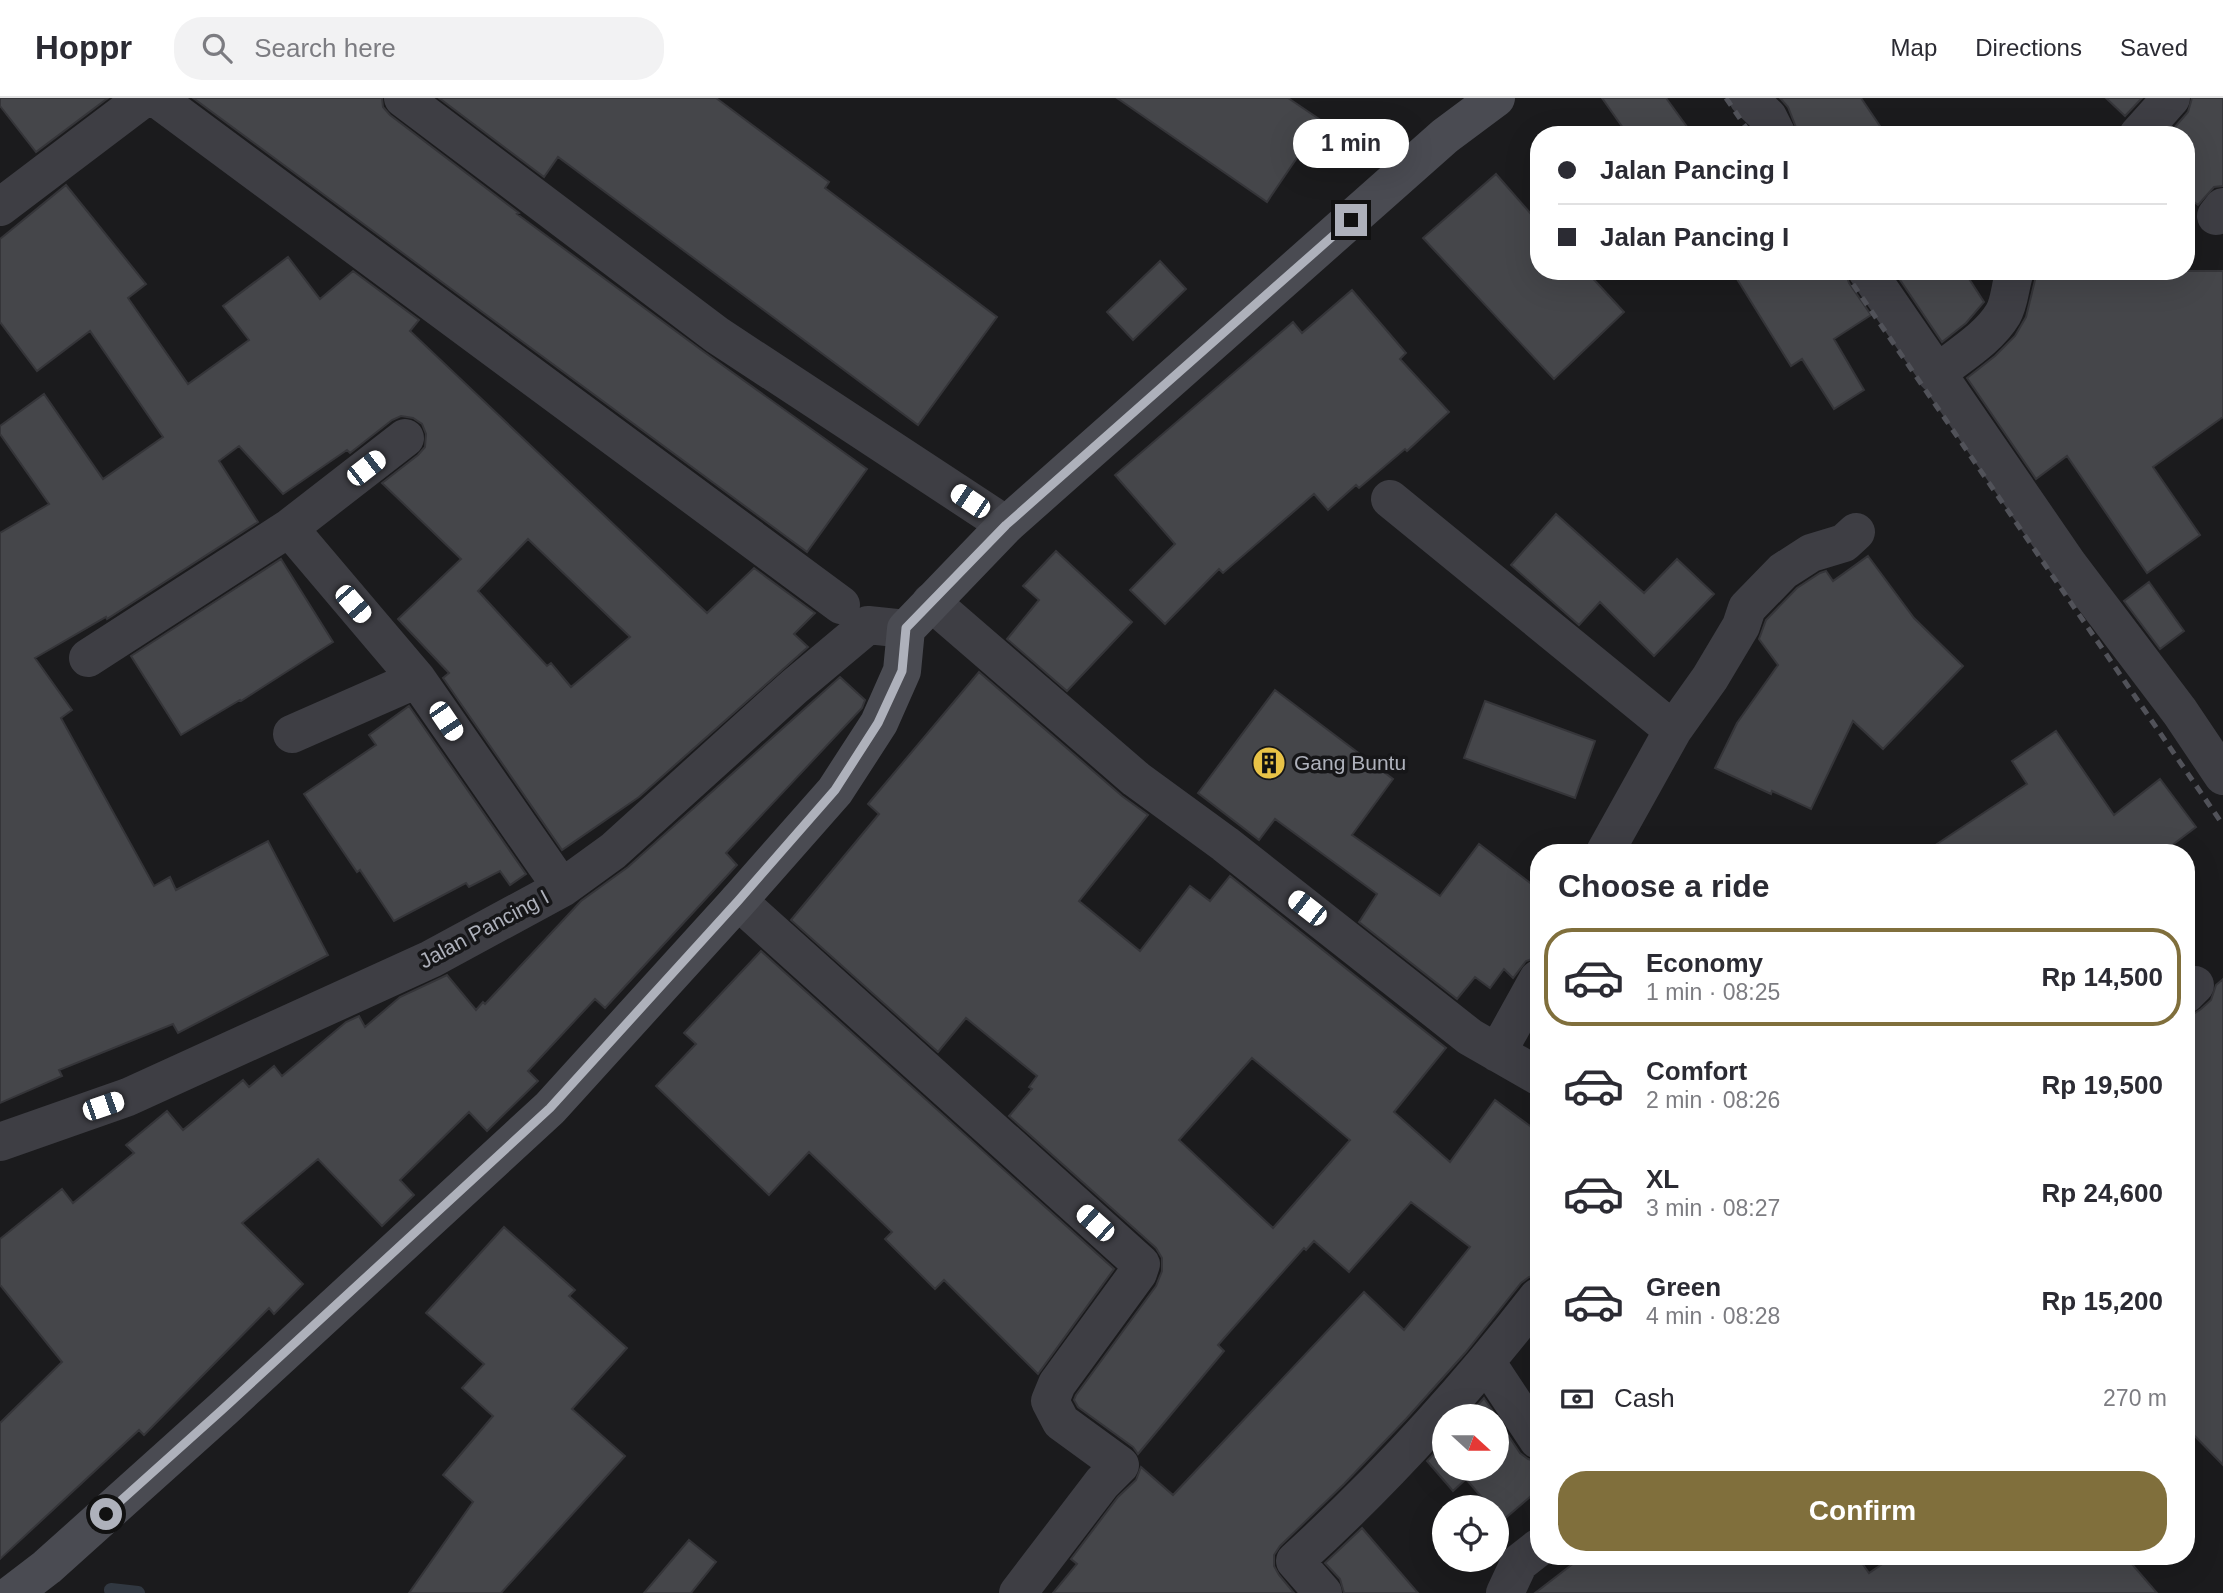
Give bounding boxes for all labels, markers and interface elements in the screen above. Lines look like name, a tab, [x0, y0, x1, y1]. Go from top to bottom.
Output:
search box	[174, 17, 664, 80]
text: Hoppr	[35, 29, 132, 66]
icon: search	[198, 29, 236, 67]
text: Search here	[254, 33, 396, 63]
text: Map	[1891, 34, 1937, 61]
text: Directions	[1975, 34, 2082, 61]
text: Saved	[2120, 34, 2188, 61]
callout: 1 min	[1293, 118, 1409, 167]
text: 1 min	[1321, 130, 1381, 156]
text: Jalan Pancing I	[1600, 155, 1789, 185]
route end	[1335, 204, 1367, 236]
text: Jalan Pancing I	[1600, 222, 1789, 252]
car	[343, 447, 390, 489]
car	[947, 481, 994, 521]
car	[332, 581, 375, 627]
car	[426, 698, 467, 744]
building icon: Gang Buntu	[1250, 744, 1288, 782]
place label: Gang Buntu	[1294, 751, 1406, 774]
text: Choose a ride	[1558, 868, 1770, 904]
street label: Jalan Pancing I	[415, 885, 553, 972]
car	[1284, 887, 1331, 929]
icon: car	[1562, 946, 1625, 1009]
text: Economy	[1646, 948, 1763, 978]
text: Rp 14,500	[2042, 962, 2163, 992]
text: 1 min · 08:25	[1646, 979, 1780, 1005]
icon: car	[1562, 1054, 1625, 1117]
text: Comfort	[1646, 1056, 1747, 1086]
text: Rp 19,500	[2042, 1070, 2163, 1100]
text: 2 min · 08:26	[1646, 1087, 1780, 1113]
car	[80, 1089, 127, 1123]
icon: car	[1562, 1162, 1625, 1225]
text: XL	[1646, 1164, 1679, 1194]
text: Rp 24,600	[2042, 1178, 2163, 1208]
text: 3 min · 08:27	[1646, 1195, 1780, 1221]
car	[1073, 1201, 1118, 1245]
icon: car	[1562, 1270, 1625, 1333]
text: Green	[1646, 1272, 1721, 1302]
text: Rp 15,200	[2042, 1286, 2163, 1316]
text: 4 min · 08:28	[1646, 1303, 1780, 1329]
icon: cash	[1558, 1380, 1596, 1418]
text: Cash	[1614, 1383, 1675, 1413]
text: 270 m	[2103, 1385, 2167, 1411]
north arrow	[1432, 1404, 1508, 1480]
map controls	[1432, 1404, 1509, 1572]
button: Confirm	[1558, 1471, 2167, 1551]
button: locate	[1432, 1495, 1509, 1572]
route start	[90, 1498, 122, 1530]

